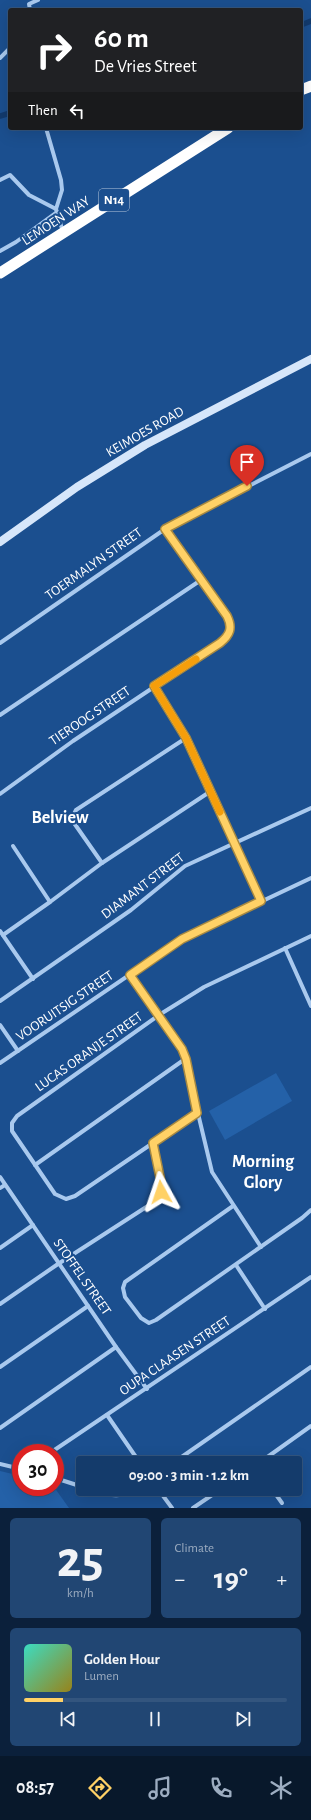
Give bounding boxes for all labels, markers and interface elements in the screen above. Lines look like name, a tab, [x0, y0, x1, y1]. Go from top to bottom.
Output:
icon: right	[28, 24, 80, 76]
text: 60 m	[94, 25, 149, 53]
text: De Vries Street	[94, 58, 197, 76]
icon: left	[66, 100, 88, 122]
text: Then	[28, 103, 58, 118]
road number: N14	[99, 189, 129, 211]
street label: LEMOEN WAY	[19, 194, 93, 248]
street label: KEIMOES ROAD	[104, 404, 186, 460]
pin	[230, 445, 264, 486]
icon: arrive	[236, 451, 258, 473]
street label: TOERMALYN STREET	[43, 525, 145, 603]
street label: TIEROOG STREET	[47, 684, 133, 748]
district label: Belview	[31, 809, 89, 827]
street label: DIAMANT STREET	[99, 850, 187, 922]
street label: VOORUITSIG STREET	[14, 968, 116, 1044]
street label: LUCAS ORANJE STREET	[33, 1009, 146, 1094]
district label: Morning Glory	[232, 1153, 295, 1192]
position arrow	[140, 1171, 182, 1213]
street label: STOFFEL STREET	[50, 1236, 114, 1318]
street label: OUPA CLAASEN STREET	[117, 1314, 233, 1398]
speed limit sign: 30	[12, 1444, 64, 1496]
text: 09:00 · 3 min · 1.2 km	[129, 1468, 249, 1483]
text: 25	[57, 1534, 104, 1586]
text: Climate	[175, 1542, 214, 1555]
text: 19°	[214, 1564, 248, 1594]
text: −	[175, 1568, 185, 1590]
text: +	[276, 1568, 287, 1590]
text: km/h	[67, 1587, 94, 1600]
text: Golden Hour	[84, 1652, 160, 1667]
text: Lumen	[84, 1670, 119, 1683]
icon: previous	[57, 1708, 79, 1730]
icon: pause	[144, 1708, 166, 1730]
icon: next	[232, 1708, 254, 1730]
icon: directions	[86, 1774, 114, 1802]
icon: music	[146, 1774, 174, 1802]
icon: phone	[207, 1774, 235, 1802]
icon: climate	[267, 1774, 295, 1802]
text: 08:57	[16, 1779, 54, 1797]

